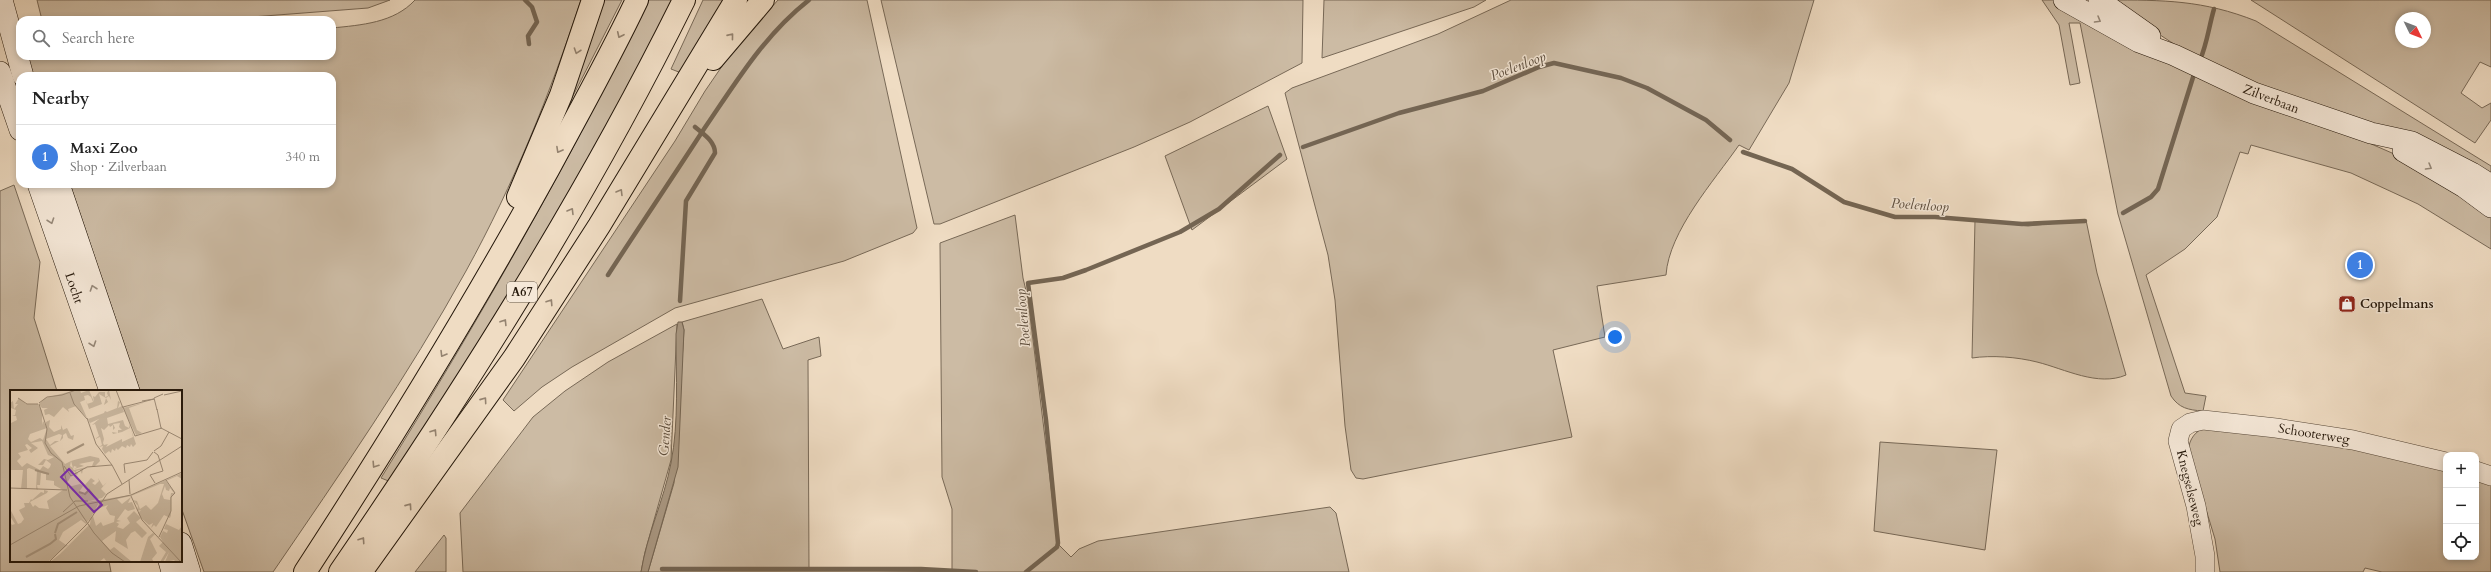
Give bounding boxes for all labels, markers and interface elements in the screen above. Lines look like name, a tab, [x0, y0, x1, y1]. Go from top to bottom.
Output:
north arrow	[2395, 12, 2431, 48]
one-way arrow	[2094, 15, 2101, 22]
search box	[16, 16, 336, 60]
icon: search	[30, 27, 52, 49]
text: Search here	[62, 28, 135, 48]
one-way arrow	[617, 31, 625, 39]
one-way arrow	[727, 33, 734, 41]
one-way arrow	[573, 47, 581, 54]
water label: Poelenloop	[1487, 47, 1549, 85]
street label: Zilverbaan	[2240, 80, 2302, 118]
text: Nearby	[32, 87, 89, 110]
text: Maxi Zoo	[70, 138, 138, 158]
one-way arrow	[556, 146, 564, 153]
text: 1	[42, 148, 48, 166]
text: 340 m	[286, 148, 320, 166]
text: Shop · Zilverbaan	[70, 158, 167, 176]
one-way arrow	[2425, 162, 2432, 169]
one-way arrow	[615, 189, 623, 196]
water label: Poelenloop	[1890, 193, 1950, 217]
one-way arrow	[566, 208, 573, 215]
one-way arrow	[46, 217, 55, 224]
pin: 1	[2347, 250, 2373, 280]
street label: Locht	[60, 270, 88, 306]
road number: A67	[507, 282, 537, 302]
one-way arrow	[89, 285, 98, 292]
water label: Poelenloop	[1011, 288, 1035, 348]
shop icon: Coppelmans	[2337, 294, 2357, 314]
place label: Coppelmans	[2360, 295, 2434, 313]
one-way arrow	[545, 299, 553, 306]
one-way arrow	[499, 319, 507, 326]
your location	[1605, 327, 1625, 347]
one-way arrow	[88, 340, 97, 347]
one-way arrow	[440, 350, 448, 357]
inset map	[10, 390, 182, 562]
one-way arrow	[479, 398, 486, 405]
water label: Gender	[654, 415, 676, 457]
street label: Schooterweg	[2277, 419, 2352, 449]
one-way arrow	[429, 429, 437, 436]
street label: Knegselseweg	[2172, 448, 2208, 529]
map controls	[2443, 452, 2479, 560]
button: +	[2443, 452, 2479, 488]
one-way arrow	[372, 461, 380, 468]
button: −	[2443, 488, 2479, 524]
one-way arrow	[404, 504, 411, 511]
button: locate	[2443, 524, 2479, 560]
one-way arrow	[357, 537, 365, 544]

